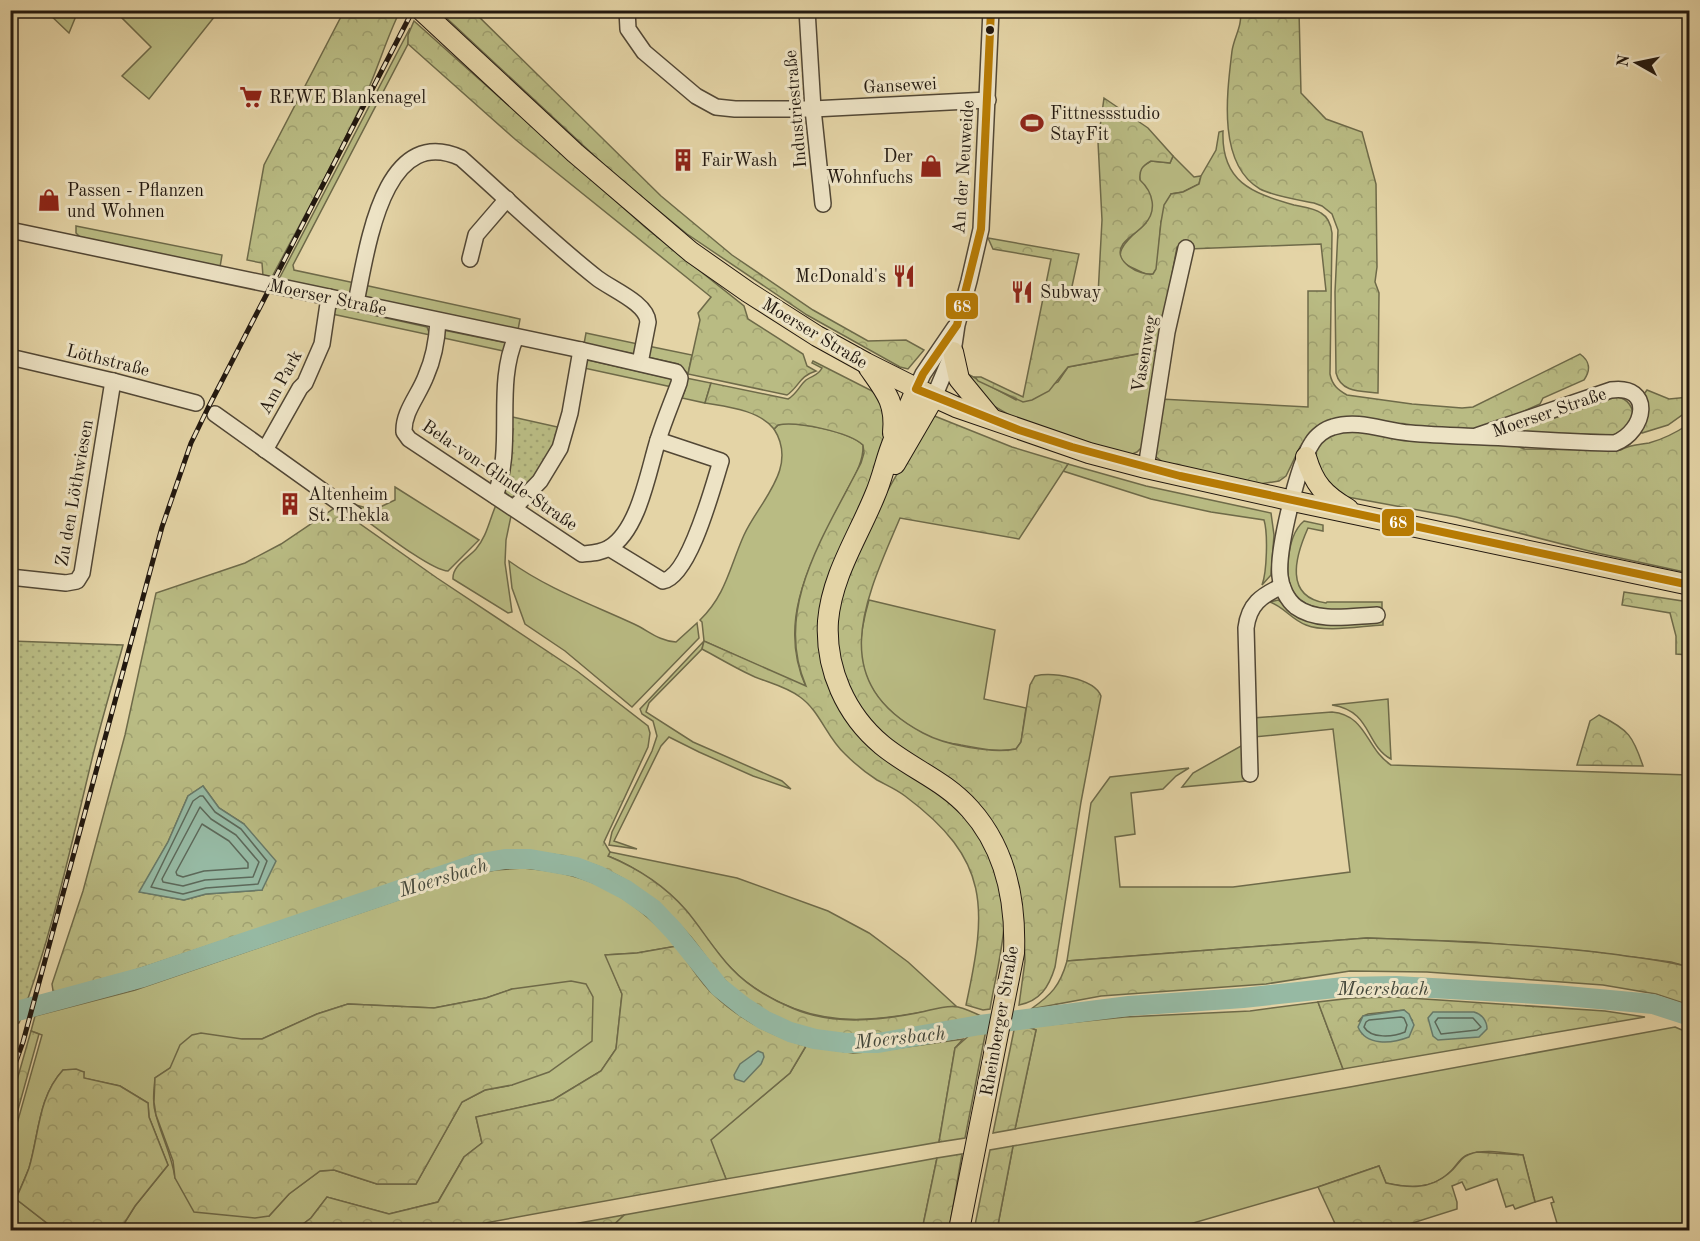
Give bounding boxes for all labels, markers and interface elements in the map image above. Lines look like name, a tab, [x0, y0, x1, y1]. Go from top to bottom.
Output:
unlabelled marker	[984, 24, 996, 36]
north arrow	[1607, 33, 1667, 93]
street label: Industriestraße	[782, 49, 810, 169]
text: N	[1615, 53, 1633, 68]
street label: Gansewei	[863, 75, 938, 97]
supermarket icon: REWE Blankenagel	[238, 84, 264, 110]
place label: REWE Blankenagel	[269, 89, 426, 107]
street label: An der Neuweide	[950, 99, 978, 235]
place label: Fittnessstudio StayFit	[1050, 105, 1160, 144]
sports icon: Fittnessstudio StayFit	[1019, 110, 1045, 136]
building icon: FairWash	[670, 147, 696, 173]
place label: Der Wohnfuchs	[826, 148, 914, 187]
place label: FairWash	[701, 152, 778, 170]
shop icon: Der Wohnfuchs	[918, 153, 944, 179]
place label: Passen - Pflanzen und Wohnen	[67, 182, 204, 221]
shop icon: Passen - Pflanzen und Wohnen	[36, 187, 62, 213]
restaurant icon: McDonald's	[891, 263, 917, 289]
place label: McDonald's	[795, 268, 886, 286]
street label: Moerser Straße	[267, 277, 388, 319]
restaurant icon: Subway	[1009, 279, 1035, 305]
place label: Subway	[1040, 284, 1102, 302]
line badge: 68	[945, 292, 979, 320]
street label: Moerser Straße	[759, 295, 870, 372]
text: 68	[953, 300, 971, 316]
street label: Vasenweg	[1129, 314, 1161, 394]
street label: Löthstraße	[64, 342, 151, 380]
street label: Am Park	[256, 347, 306, 418]
street label: Moerser Straße	[1490, 385, 1609, 441]
street label: Bela-von-Glinde-Straße	[418, 417, 580, 535]
street label: Zu den Löthwiesen	[53, 418, 97, 568]
place label: Altenheim St. Thekla	[308, 486, 390, 525]
building icon: Altenheim St. Thekla	[277, 491, 303, 517]
line badge: 68	[1381, 508, 1415, 537]
text: 68	[1389, 516, 1407, 532]
water label: Moersbach	[396, 856, 490, 902]
street label: Rheinberger Straße	[978, 945, 1022, 1098]
water label: Moersbach	[1336, 980, 1429, 1000]
water label: Moersbach	[853, 1024, 947, 1054]

